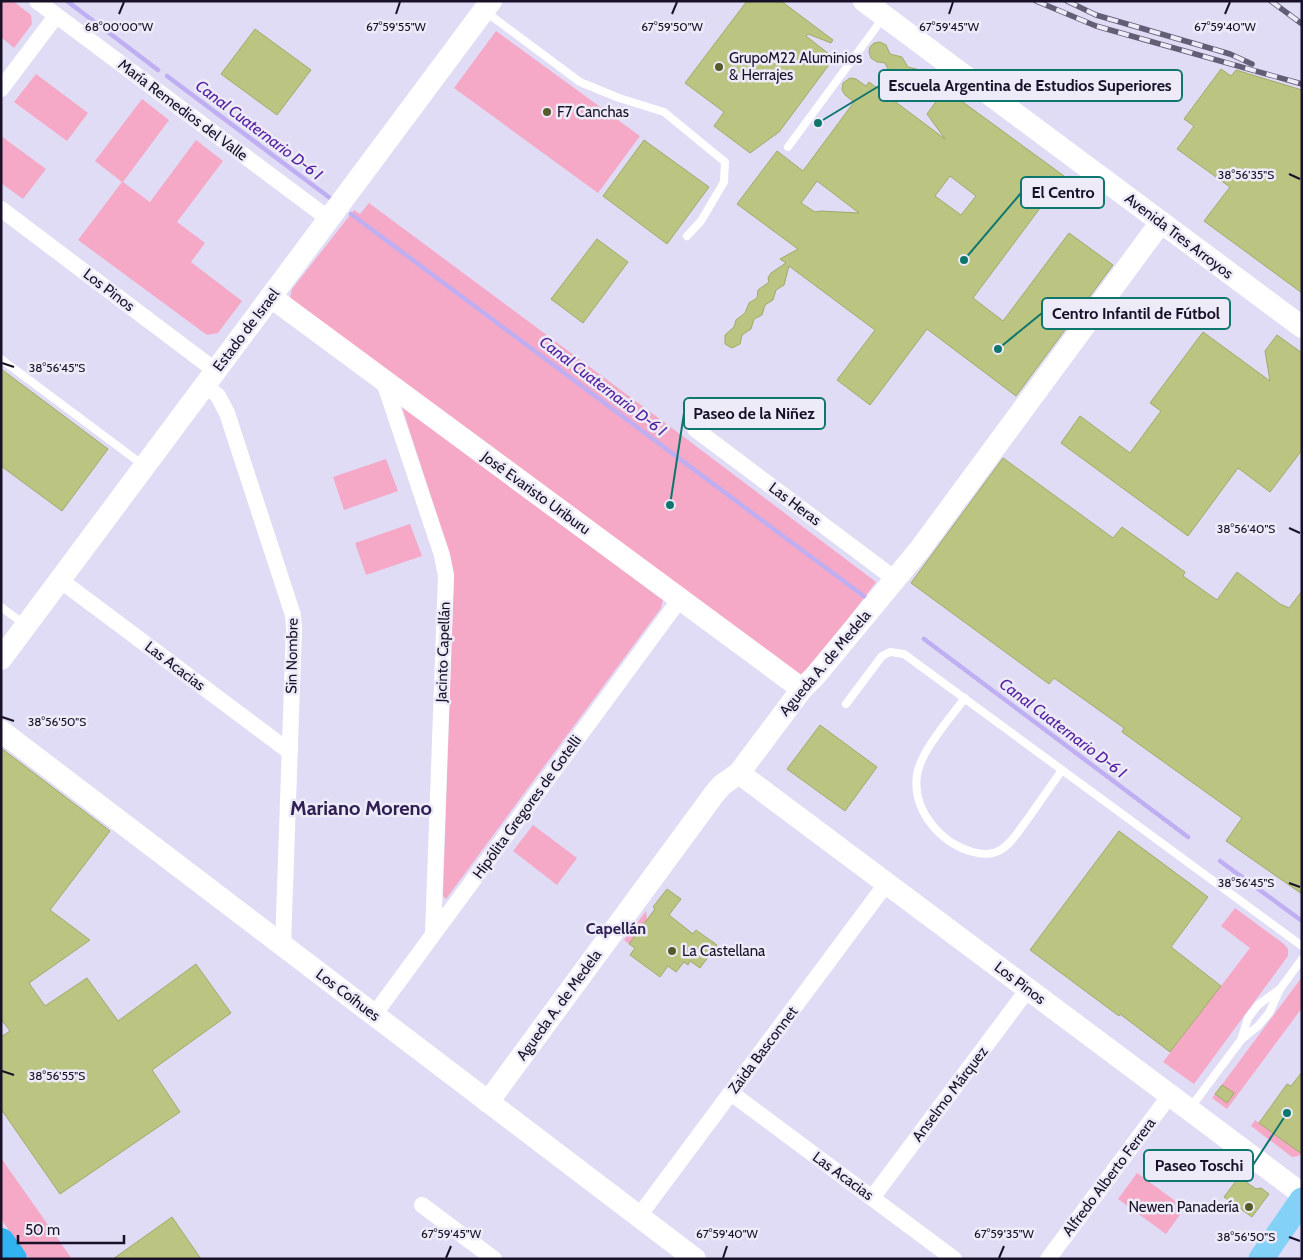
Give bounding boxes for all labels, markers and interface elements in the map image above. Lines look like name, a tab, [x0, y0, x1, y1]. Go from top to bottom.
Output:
text: 68°00'00"W	[85, 19, 154, 34]
text: 67°59'55"W	[366, 19, 427, 34]
text: 67°59'50"W	[641, 19, 703, 34]
text: 67°59'45"W	[919, 19, 980, 34]
text: 67°59'40"W	[1194, 19, 1257, 34]
place label: GrupoM22 Aluminios & Herrajes	[729, 49, 862, 84]
street label: María Remedios del Valle	[115, 55, 252, 165]
marker: GrupoM22 Aluminios & Herrajes	[713, 61, 725, 73]
callout: Escuela Argentina de Estudios Superiores	[879, 70, 1182, 101]
water label: Canal Cuaternario D-6 I	[192, 76, 326, 184]
text: Escuela Argentina de Estudios Superiores	[888, 76, 1172, 95]
place label: F7 Canchas	[557, 103, 629, 121]
marker: F7 Canchas	[541, 106, 553, 118]
text: 38°56'35"S	[1218, 167, 1274, 182]
callout: El Centro	[1021, 177, 1104, 208]
text: El Centro	[1031, 183, 1095, 202]
street label: Avenida Tres Arroyos	[1121, 189, 1237, 283]
street label: Los Pinos	[80, 265, 138, 315]
street label: Estado de Israel	[209, 285, 283, 375]
callout: Centro Infantil de Fútbol	[1042, 298, 1230, 329]
text: Centro Infantil de Fútbol	[1052, 304, 1220, 323]
water label: Canal Cuaternario D-6 I	[536, 332, 670, 440]
text: 38°56'45"S	[29, 360, 85, 375]
callout: Paseo de la Niñez	[684, 398, 825, 429]
text: Paseo de la Niñez	[693, 404, 815, 423]
street label: José Evaristo Uriburu	[477, 447, 594, 538]
street label: Las Heras	[765, 479, 825, 529]
text: 38°56'40"S	[1217, 521, 1275, 536]
street label: Jacinto Capellán	[432, 601, 454, 704]
street label: Agueda A. de Medela	[775, 606, 875, 720]
street label: Sin Nombre	[282, 618, 302, 694]
street label: Las Acacias	[141, 638, 209, 694]
water label: Canal Cuaternario D-6 I	[996, 674, 1130, 782]
text: 38°56'50"S	[28, 714, 86, 729]
street label: Hipólita Gregores de Gotelli	[469, 732, 585, 882]
district label: Mariano Moreno	[290, 796, 432, 820]
text: 38°56'45"S	[1218, 875, 1274, 890]
district label: Capellán	[586, 919, 646, 938]
place label: La Castellana	[682, 942, 766, 960]
street label: Agueda A. de Medela	[513, 945, 606, 1064]
marker: La Castellana	[666, 945, 678, 957]
street label: Los Pinos	[991, 958, 1049, 1008]
street label: Los Coíhues	[312, 965, 384, 1025]
street label: Zaida Basconnet	[724, 1003, 802, 1097]
street label: Anselmo Márquez	[908, 1043, 992, 1145]
text: 38°56'55"S	[29, 1068, 85, 1083]
street label: Alfredo Alberto Ferrera	[1059, 1114, 1160, 1240]
street label: Las Acacias	[809, 1148, 877, 1204]
callout: Paseo Toschi	[1144, 1150, 1253, 1181]
text: Paseo Toschi	[1155, 1156, 1243, 1175]
place label: Newen Panadería	[1128, 1198, 1240, 1216]
marker: Newen Panadería	[1243, 1201, 1255, 1213]
scale bar	[18, 1212, 124, 1244]
text: 50 m	[25, 1221, 60, 1239]
text: 67°59'45"W	[421, 1226, 482, 1241]
text: 67°59'40"W	[696, 1226, 759, 1241]
text: 67°59'35"W	[974, 1226, 1035, 1241]
text: 38°56'50"S	[1217, 1229, 1275, 1244]

